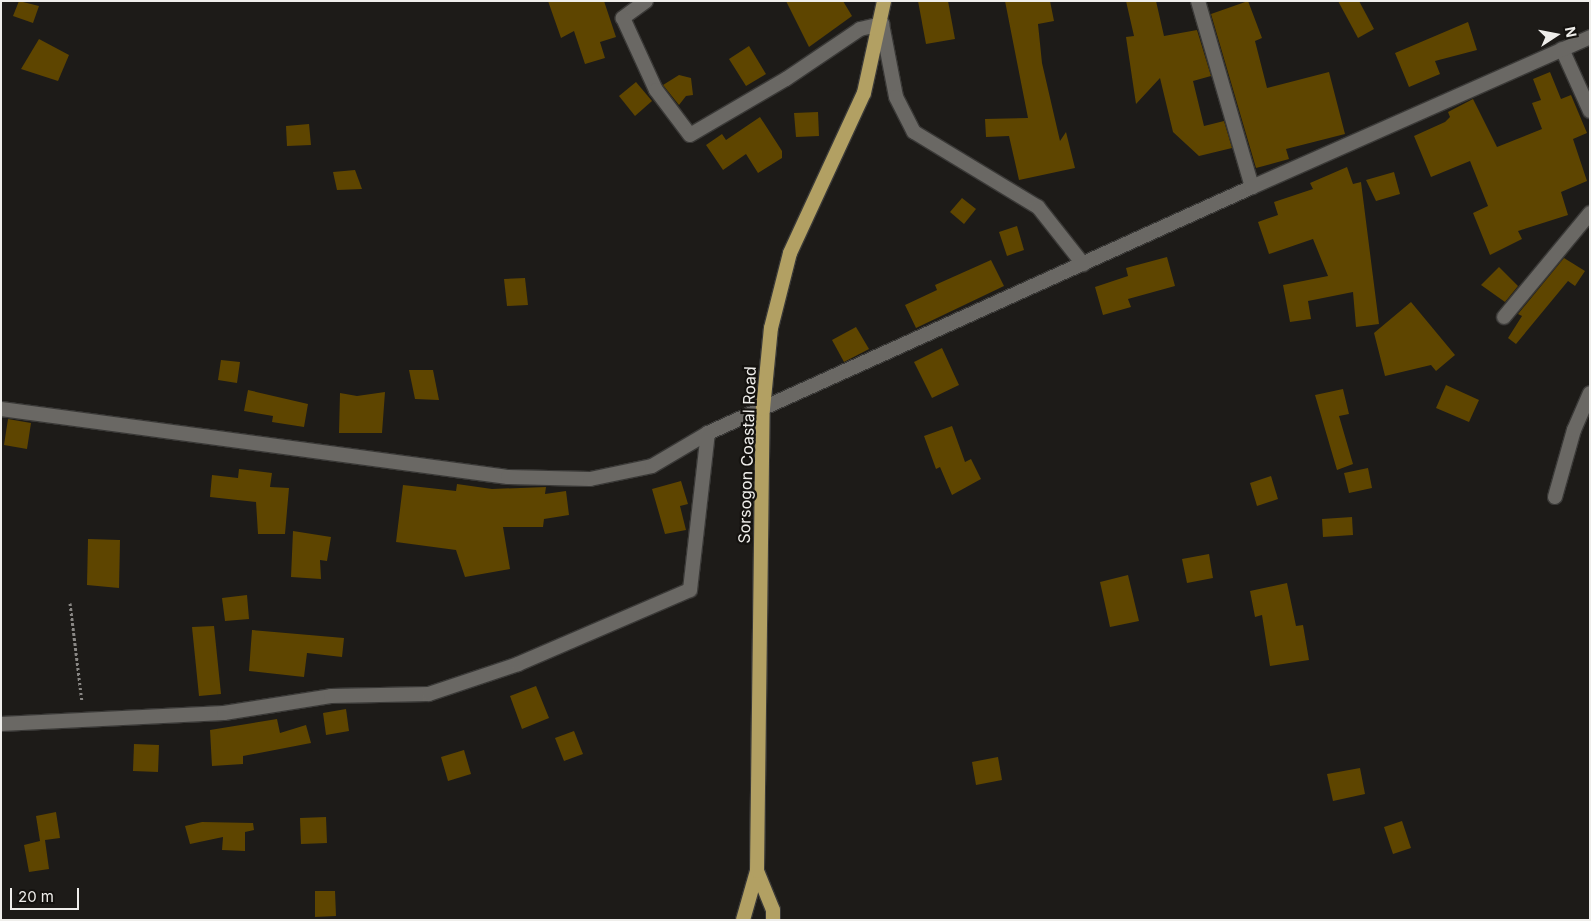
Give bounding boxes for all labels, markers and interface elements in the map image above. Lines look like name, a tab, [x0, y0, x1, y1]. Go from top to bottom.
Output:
north arrow	[1531, 10, 1581, 60]
text: N	[1562, 25, 1581, 39]
street label: Sorsogon Coastal Road	[734, 366, 760, 544]
scale bar	[12, 878, 81, 910]
text: 20 m	[18, 887, 54, 906]

